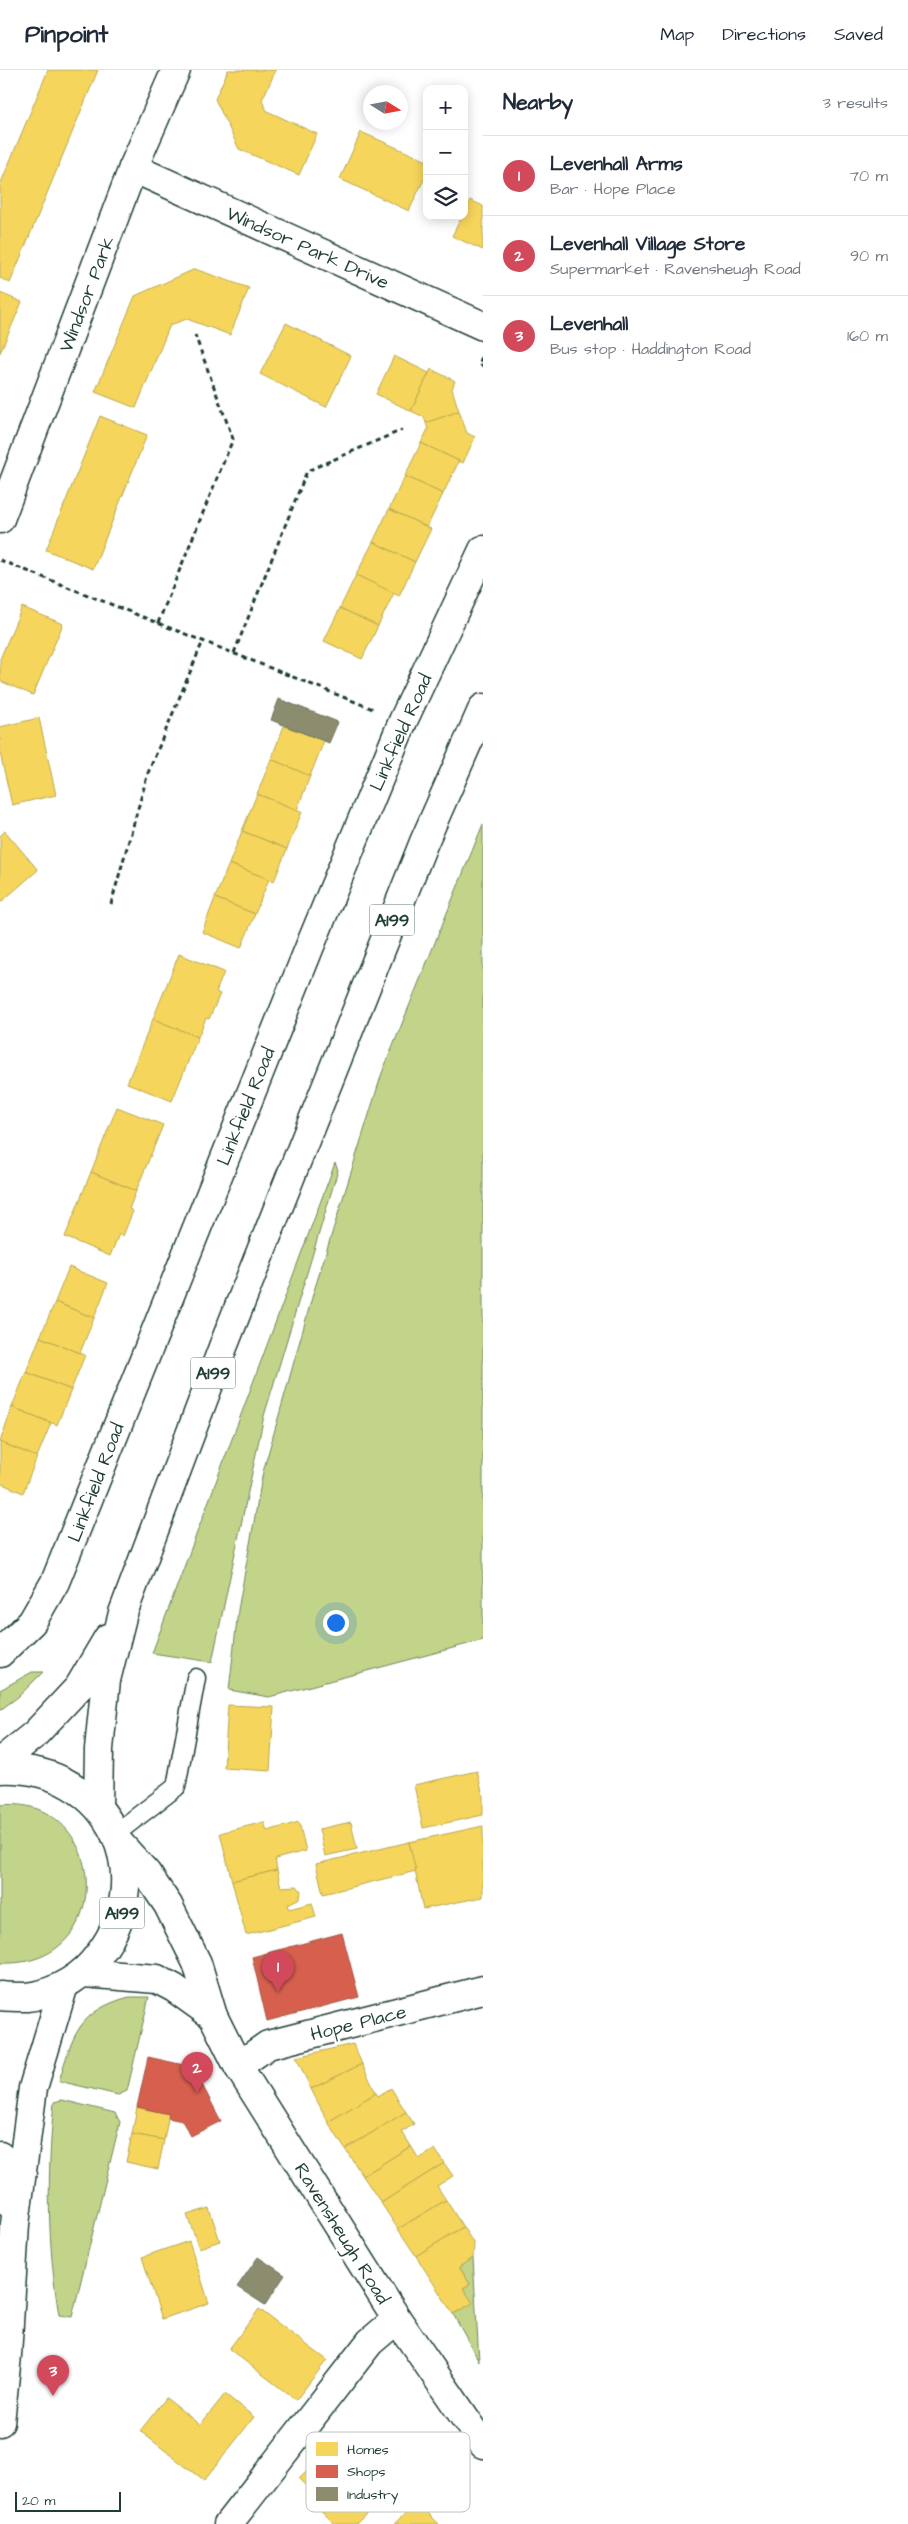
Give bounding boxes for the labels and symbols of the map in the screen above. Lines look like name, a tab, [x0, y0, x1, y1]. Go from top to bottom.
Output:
north arrow	[363, 85, 408, 130]
street label: Windsor Park Drive	[222, 200, 393, 296]
street label: Windsor Park	[53, 232, 122, 356]
street label: Linkfield Road	[363, 670, 439, 795]
road number: A199	[370, 904, 414, 936]
street label: Linkfield Road	[210, 1043, 283, 1170]
road number: A199	[190, 1358, 236, 1389]
street label: Linkfield Road	[61, 1419, 132, 1546]
your location	[323, 1610, 349, 1636]
road number: A199	[100, 1898, 144, 1929]
pin: 1	[262, 1951, 294, 1992]
street label: Hope Place	[308, 1999, 409, 2048]
pin: 2	[181, 2052, 213, 2093]
street label: Ravensheugh Road	[286, 2158, 396, 2310]
pin: 3	[37, 2355, 69, 2396]
legend	[306, 2432, 470, 2512]
text: Homes	[347, 2440, 389, 2460]
text: Shops	[347, 2462, 386, 2482]
text: Industry	[347, 2485, 399, 2505]
scale bar	[15, 2489, 121, 2512]

